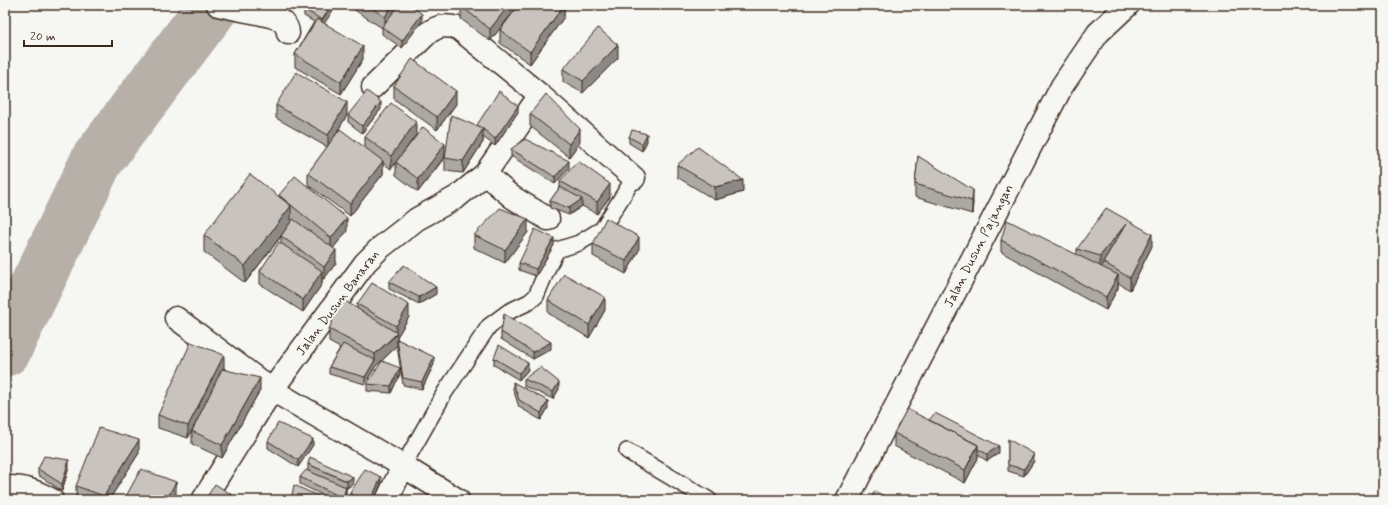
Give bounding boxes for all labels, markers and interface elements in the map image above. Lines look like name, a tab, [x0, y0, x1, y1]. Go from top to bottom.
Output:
scale bar	[24, 22, 112, 48]
text: 20 m	[30, 29, 56, 45]
street label: Jalan Dusun Pajangan	[941, 181, 1017, 311]
street label: Jalan Dusun Banaran	[293, 247, 383, 359]

